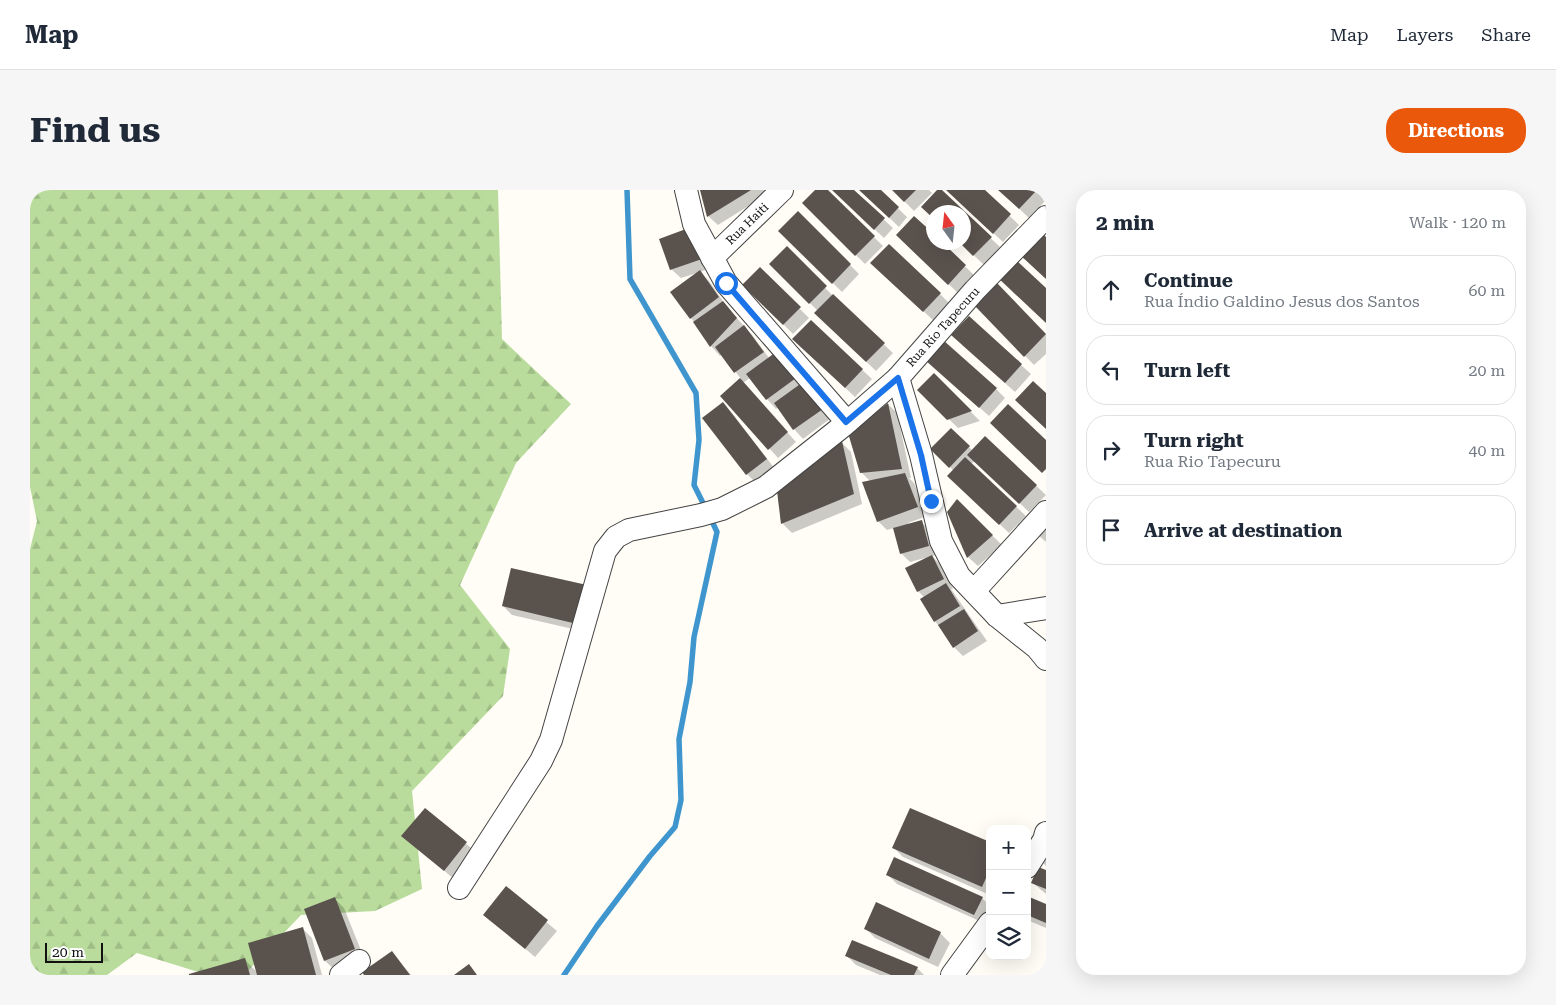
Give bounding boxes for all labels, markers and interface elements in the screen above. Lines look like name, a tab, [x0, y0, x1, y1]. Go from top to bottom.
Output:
text: Map	[25, 21, 79, 49]
text: Map	[1330, 24, 1369, 45]
text: Layers	[1397, 24, 1453, 45]
text: Share	[1481, 24, 1531, 45]
button: Directions	[1386, 108, 1526, 153]
text: Find us	[30, 110, 160, 151]
street label: Rua Haiti	[723, 200, 771, 248]
north arrow	[926, 205, 971, 250]
text: 2 min	[1096, 211, 1154, 235]
text: Walk · 120 m	[1409, 213, 1506, 232]
text: Continue	[1144, 269, 1233, 292]
route start	[715, 272, 738, 295]
icon: ahead	[1097, 276, 1125, 304]
text: 60 m	[1468, 281, 1505, 300]
street label: Rua Rio Tapecuru	[903, 284, 983, 370]
text: Rua Índio Galdino Jesus dos Santos	[1144, 292, 1420, 311]
icon: left	[1097, 356, 1125, 384]
text: Turn left	[1144, 359, 1230, 382]
text: 20 m	[1468, 361, 1505, 380]
text: Turn right	[1144, 429, 1244, 452]
icon: right	[1097, 436, 1125, 464]
text: 40 m	[1468, 441, 1505, 460]
text: Rua Rio Tapecuru	[1144, 452, 1281, 471]
route end	[920, 490, 943, 513]
icon: arrive	[1097, 516, 1125, 544]
text: Arrive at destination	[1144, 519, 1342, 542]
map controls	[986, 825, 1031, 960]
button: +	[986, 825, 1031, 870]
button: −	[986, 870, 1031, 915]
button: layers	[986, 915, 1031, 960]
scale bar	[45, 940, 102, 963]
text: 20 m	[52, 944, 84, 960]

